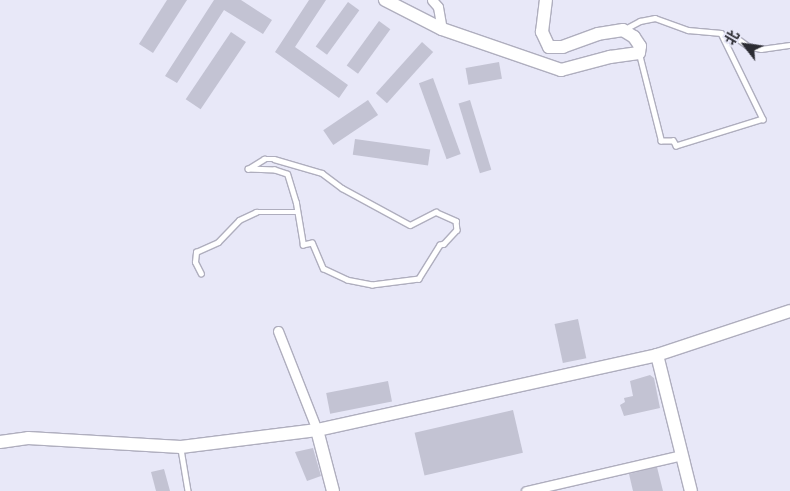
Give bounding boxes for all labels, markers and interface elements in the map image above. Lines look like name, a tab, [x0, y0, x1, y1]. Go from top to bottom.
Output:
north arrow	[720, 20, 770, 70]
text: 北	[721, 27, 743, 48]

